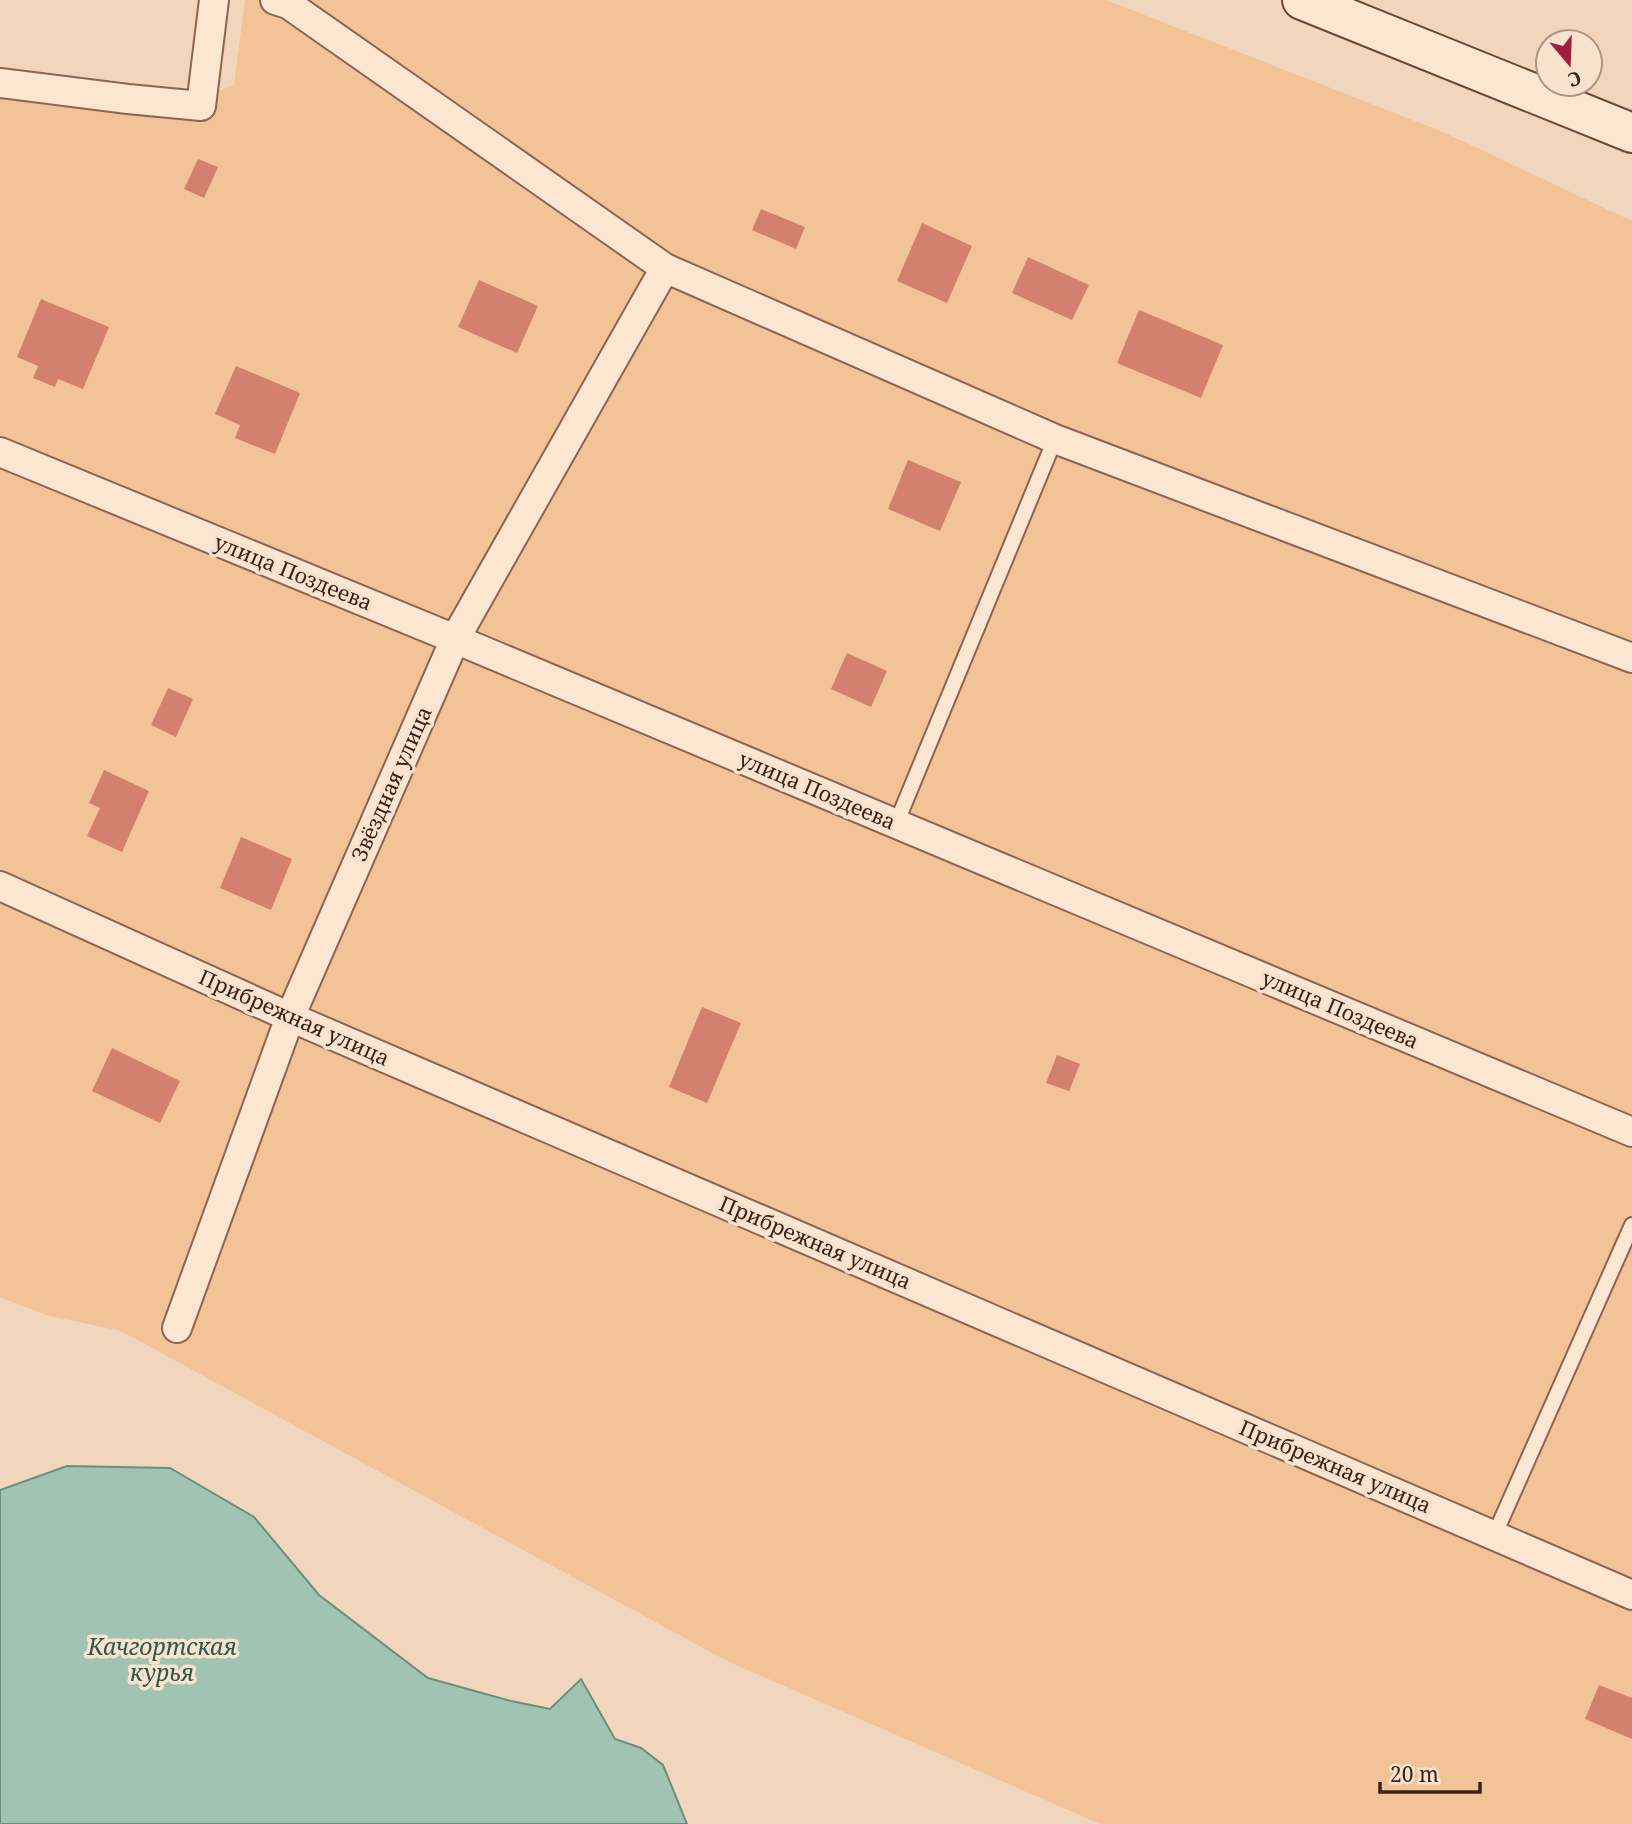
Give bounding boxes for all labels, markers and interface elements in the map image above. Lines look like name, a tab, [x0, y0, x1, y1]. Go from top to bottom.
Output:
north arrow	[1534, 28, 1604, 98]
text: С	[1564, 65, 1585, 93]
street label: улица Поздеева	[210, 528, 376, 617]
street label: Звёздная улица	[344, 702, 438, 865]
street label: улица Поздеева	[735, 744, 900, 836]
street label: Прибрежная улица	[195, 962, 394, 1072]
street label: улица Поздеева	[1258, 963, 1423, 1055]
street label: Прибрежная улица	[715, 1189, 916, 1295]
street label: Прибрежная улица	[1235, 1413, 1436, 1519]
water label: Качгортская курья	[86, 1630, 237, 1688]
scale bar	[1380, 1750, 1480, 1794]
text: 20 m	[1390, 1760, 1439, 1788]

